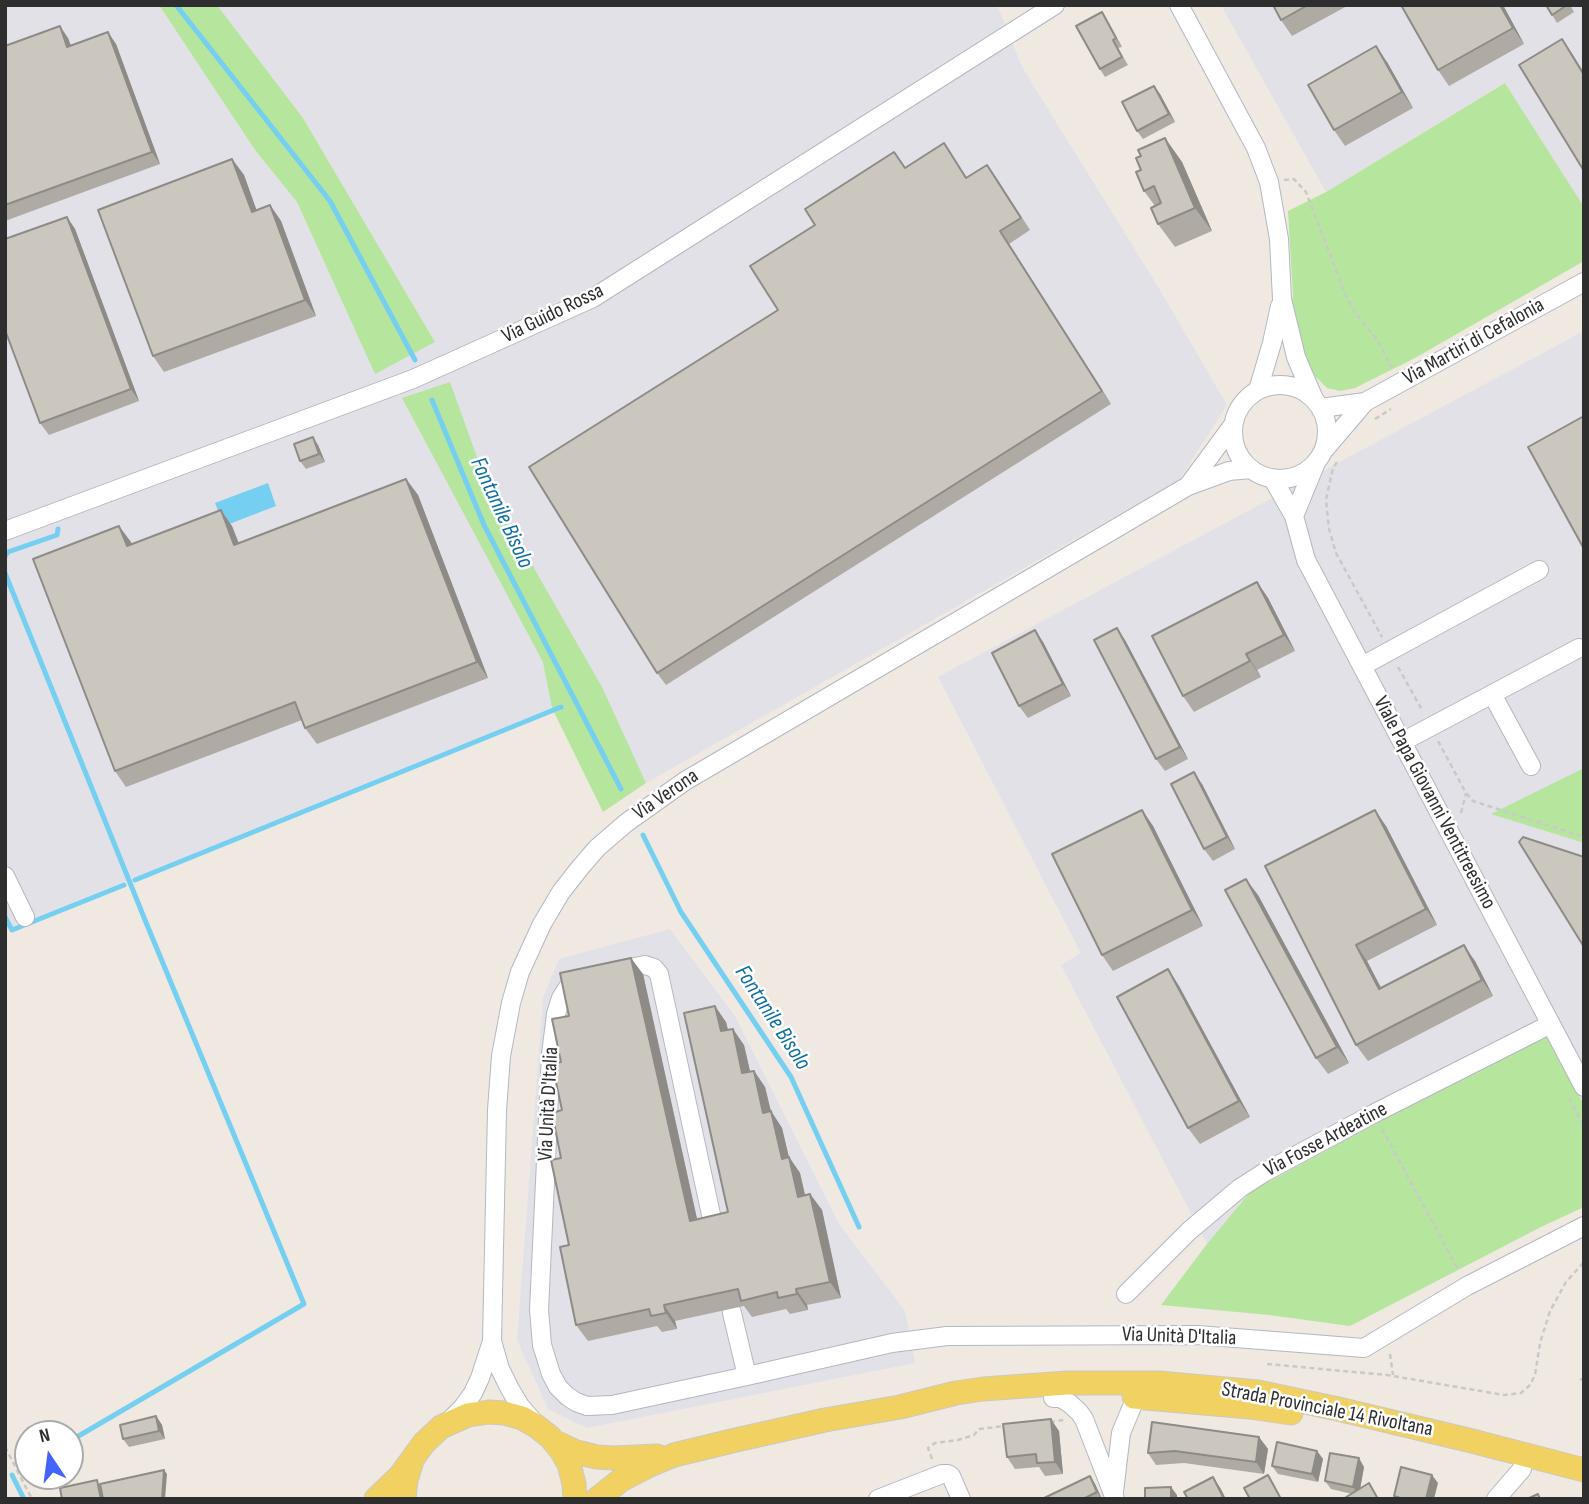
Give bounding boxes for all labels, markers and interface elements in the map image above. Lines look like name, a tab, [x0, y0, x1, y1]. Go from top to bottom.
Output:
street label: Via Guido Rossa	[498, 279, 608, 349]
street label: Via Martiri di Cefalonia	[1399, 293, 1549, 391]
water label: Fontanile Bisolo	[463, 453, 539, 573]
street label: Viale Papa Giovanni Ventitreesimo	[1367, 692, 1501, 914]
street label: Via Verona	[628, 764, 704, 826]
water label: Fontanile Bisolo	[728, 961, 816, 1075]
street label: Via Unità D'Italia	[533, 1046, 565, 1162]
street label: Via Fosse Ardeatine	[1260, 1097, 1392, 1183]
street label: Via Unità D'Italia	[1121, 1322, 1237, 1352]
street label: Strada Provinciale 14 Rivoltana	[1219, 1377, 1435, 1443]
north arrow	[14, 1420, 84, 1490]
text: N	[37, 1424, 52, 1448]

